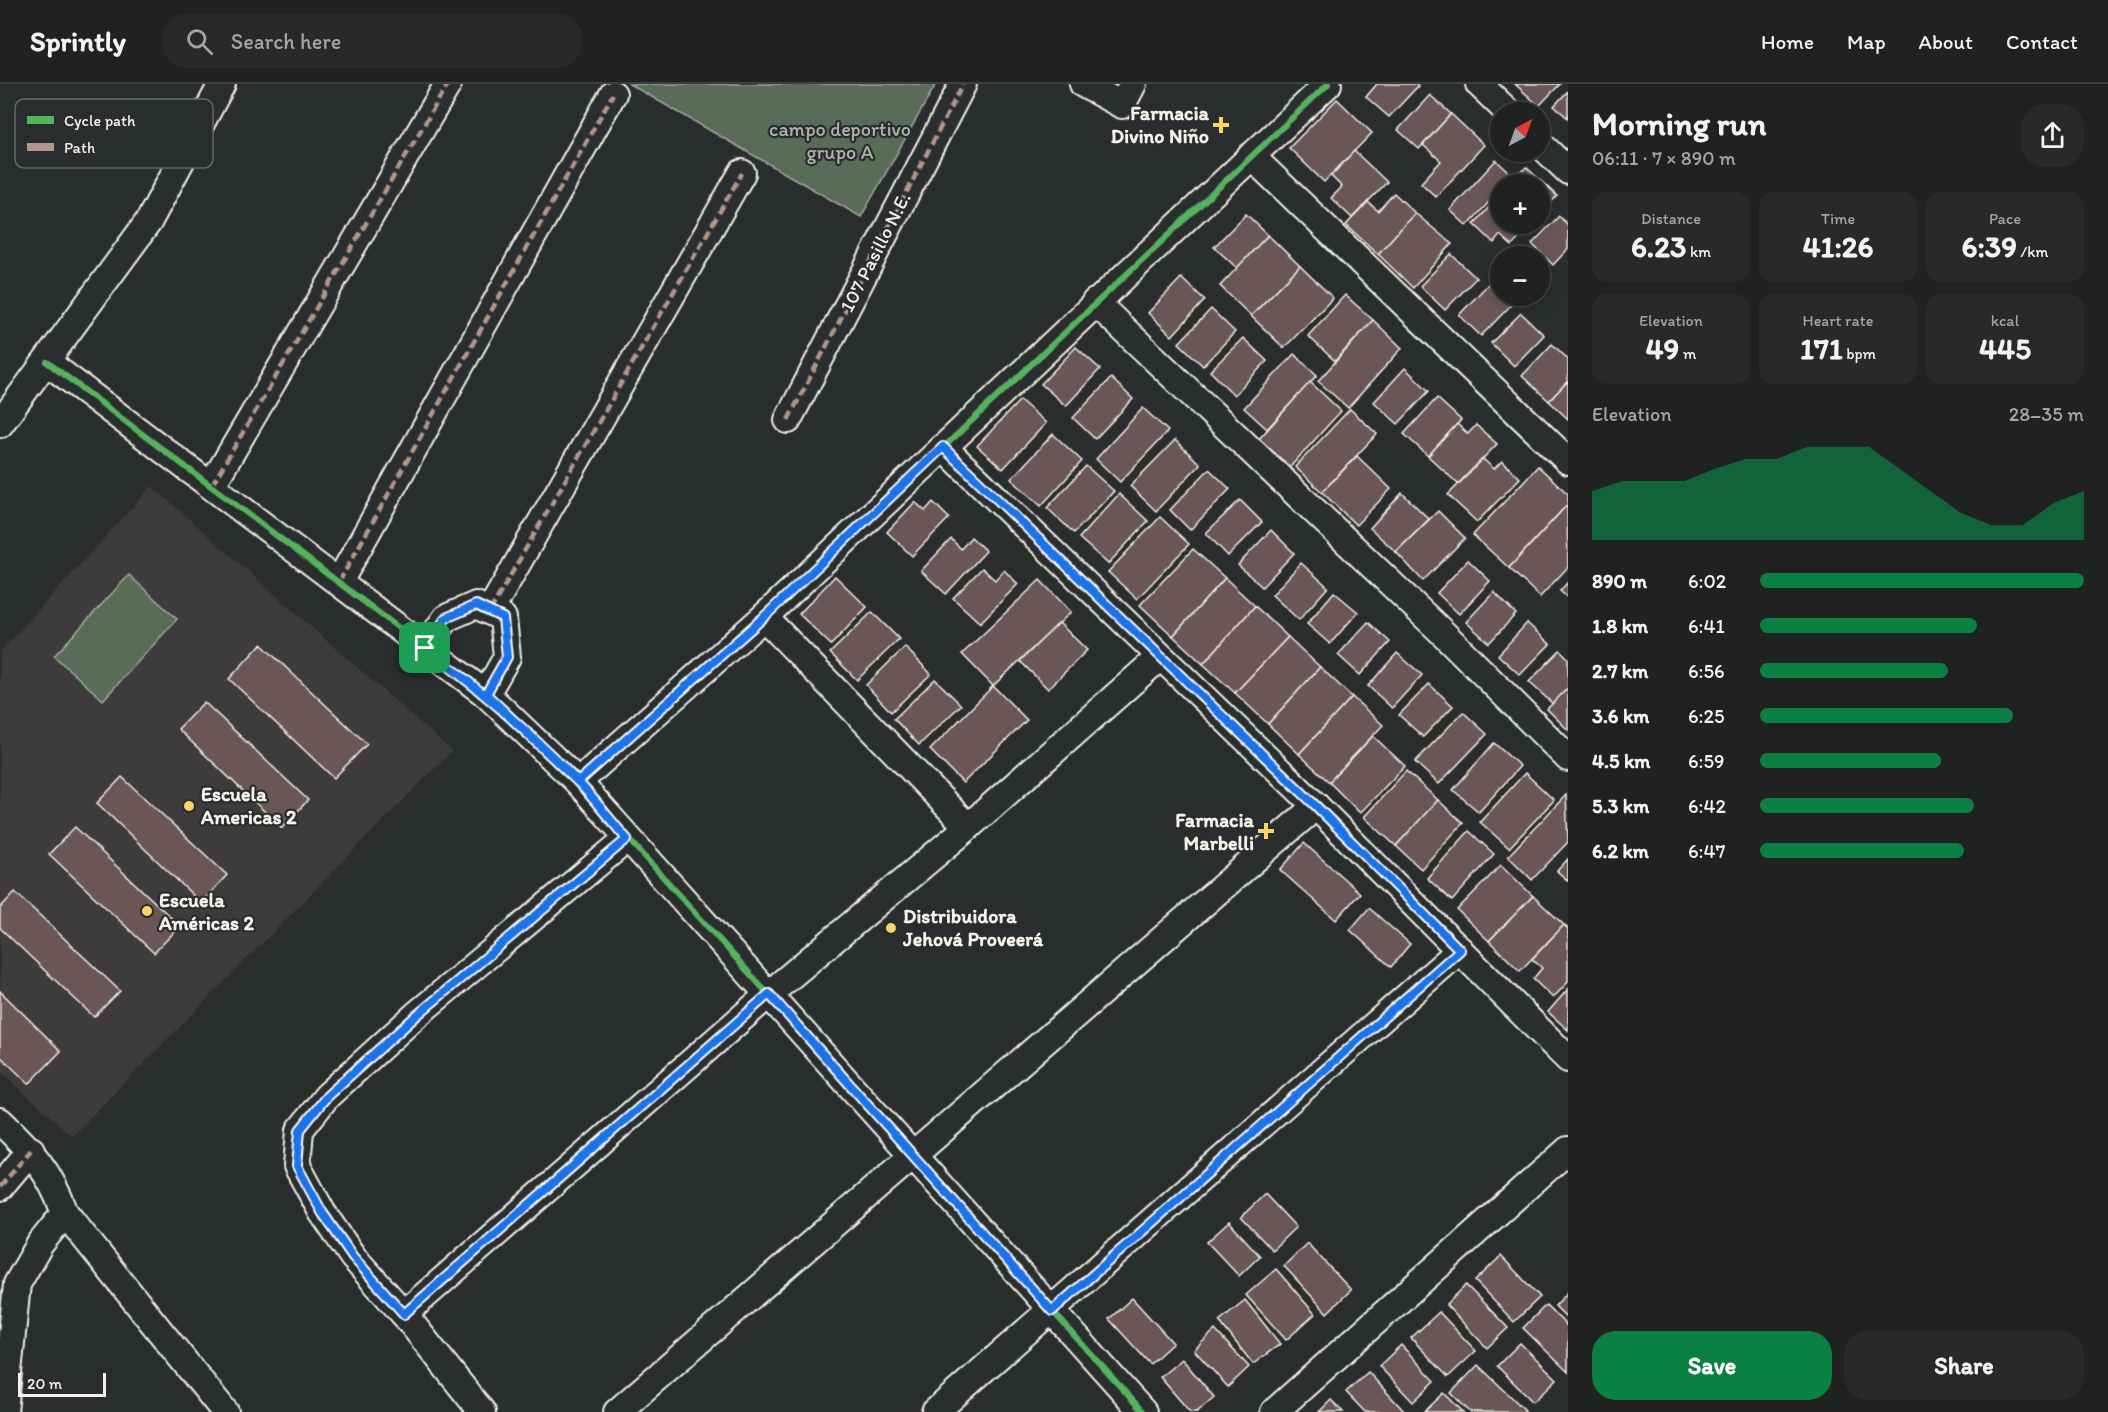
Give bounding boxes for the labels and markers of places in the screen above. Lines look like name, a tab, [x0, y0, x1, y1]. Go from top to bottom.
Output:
place label: Farmacia Divino Niño	[1111, 101, 1210, 148]
marker: Farmacia Divino Niño	[1214, 118, 1228, 132]
pin	[399, 622, 450, 673]
place label: Escuela Americas 2	[200, 782, 297, 829]
marker: Escuela Americas 2	[182, 799, 196, 813]
place label: Farmacia Marbelli	[1175, 808, 1255, 855]
marker: Farmacia Marbelli	[1259, 824, 1273, 838]
place label: Escuela Américas 2	[158, 888, 254, 935]
marker: Escuela Américas 2	[140, 904, 154, 918]
place label: Distribuidora Jehová Proveerá	[902, 904, 1044, 951]
marker: Distribuidora Jehová Proveerá	[884, 921, 898, 935]

